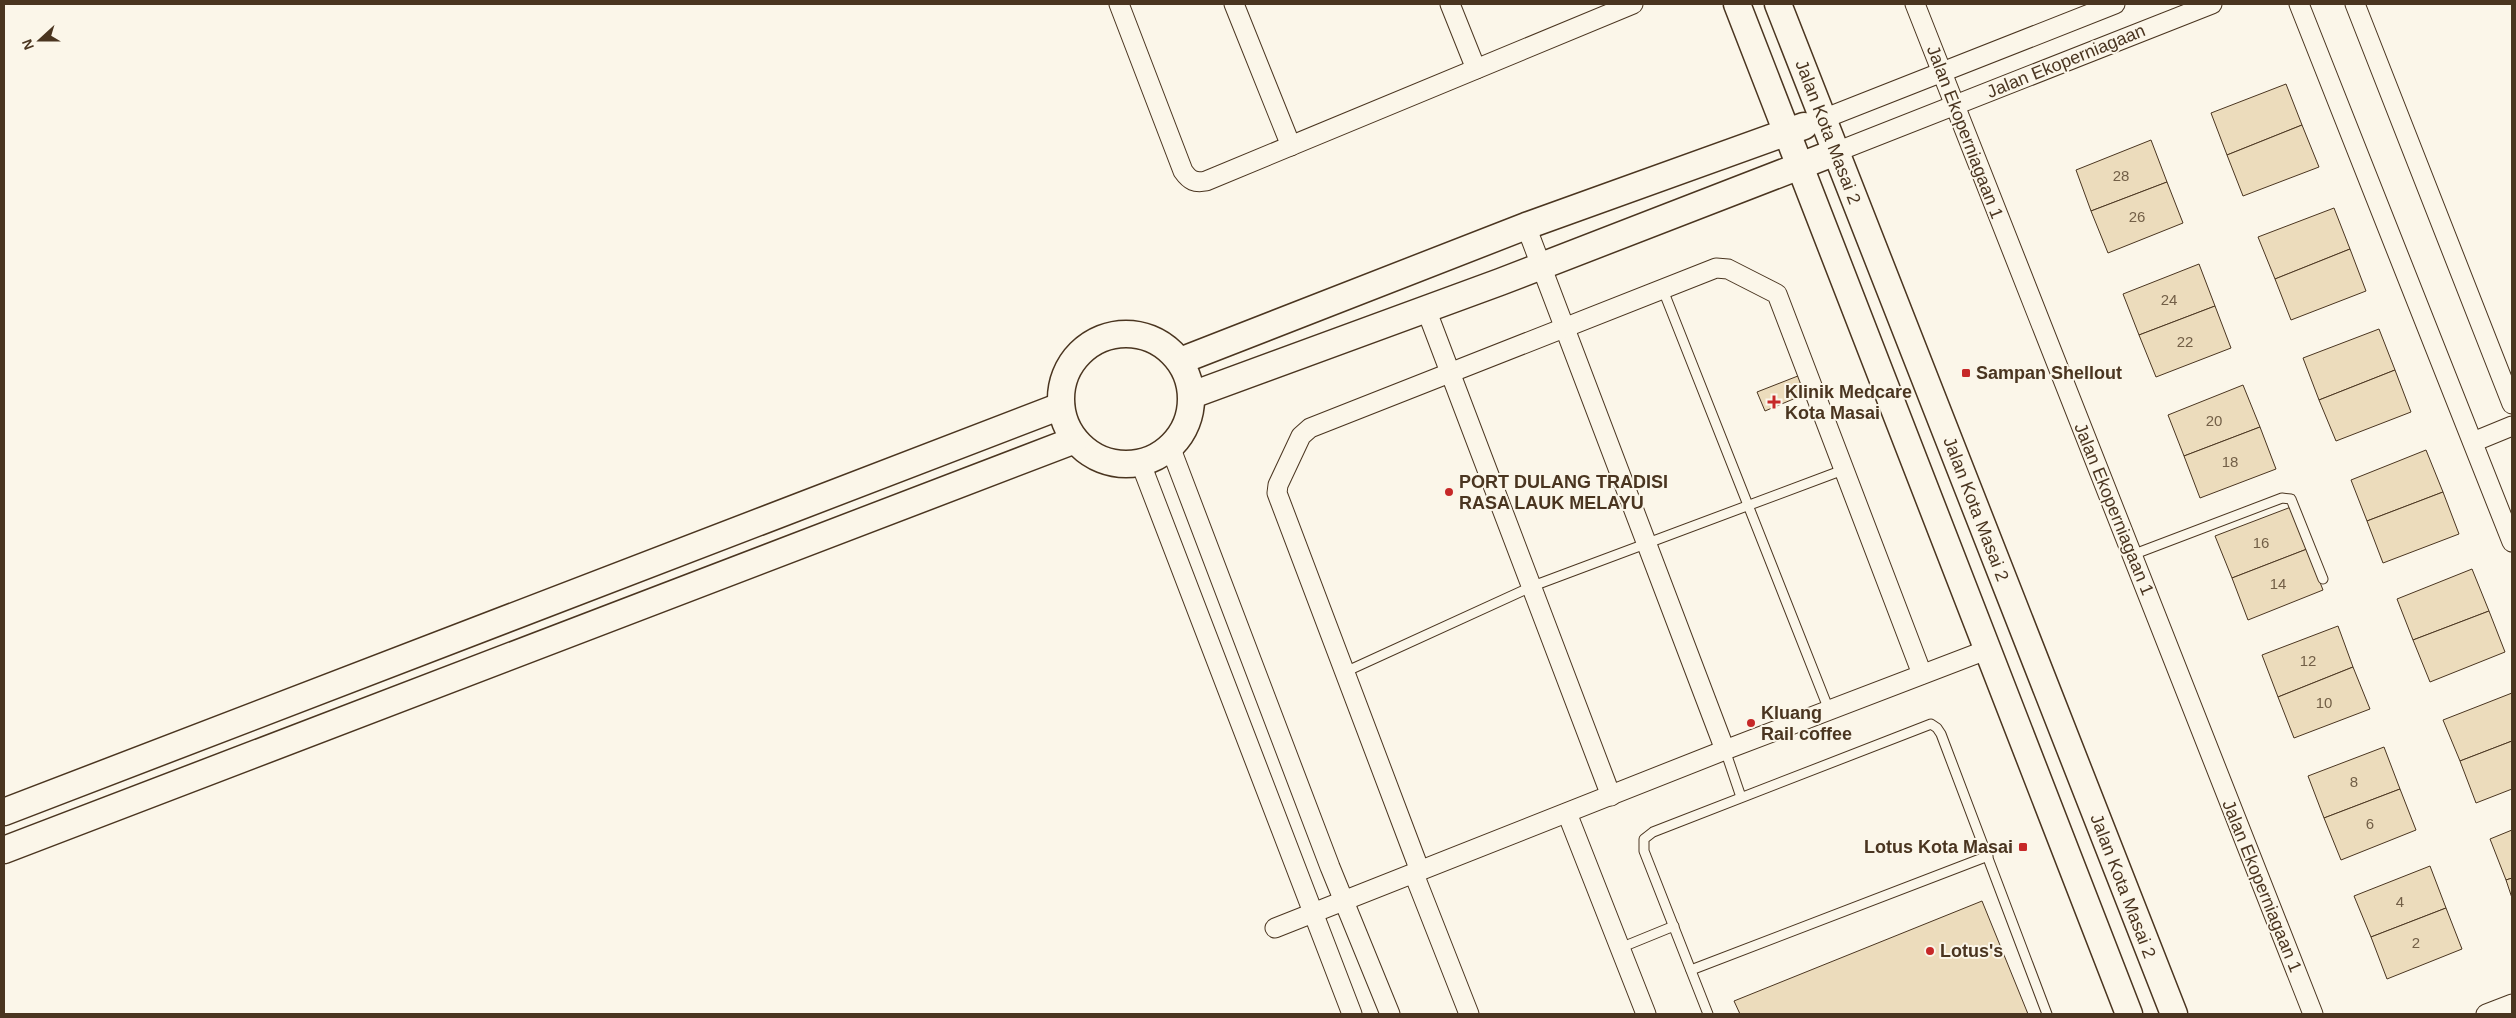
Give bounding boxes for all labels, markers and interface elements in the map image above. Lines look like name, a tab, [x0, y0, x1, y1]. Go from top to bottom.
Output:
north arrow	[15, 15, 65, 65]
street label: Jalan Ekoperniagaan	[1984, 20, 2148, 102]
text: N	[19, 37, 37, 52]
street label: Jalan Ekoperniagaan 1	[1923, 42, 2007, 222]
street label: Jalan Kota Masai 2	[1791, 57, 1865, 207]
house number: 28	[2113, 167, 2129, 184]
house number: 26	[2129, 208, 2145, 225]
house number: 24	[2161, 291, 2177, 308]
house number: 22	[2177, 333, 2193, 350]
place label: Sampan Shellout	[1976, 363, 2122, 383]
marker: Sampan Shellout	[1960, 367, 1972, 379]
place label: Klinik Medcare Kota Masai	[1785, 382, 1912, 423]
marker: Klinik Medcare Kota Masai	[1767, 395, 1781, 409]
house number: 20	[2206, 412, 2222, 429]
street label: Jalan Ekoperniagaan 1	[2070, 420, 2158, 598]
street label: Jalan Kota Masai 2	[1939, 434, 2013, 584]
house number: 18	[2222, 453, 2238, 470]
place label: PORT DULANG TRADISI RASA LAUK MELAYU	[1459, 472, 1668, 513]
marker: PORT DULANG TRADISI RASA LAUK MELAYU	[1443, 486, 1455, 498]
house number: 16	[2253, 534, 2269, 551]
house number: 14	[2270, 575, 2286, 592]
house number: 12	[2300, 652, 2316, 669]
house number: 10	[2316, 694, 2332, 711]
place label: Kluang Rail coffee	[1761, 703, 1852, 744]
marker: Kluang Rail coffee	[1745, 717, 1757, 729]
house number: 8	[2350, 773, 2358, 790]
street label: Jalan Ekoperniagaan 1	[2218, 797, 2306, 975]
street label: Jalan Kota Masai 2	[2086, 811, 2160, 961]
house number: 6	[2366, 815, 2374, 832]
place label: Lotus Kota Masai	[1864, 837, 2013, 857]
marker: Lotus Kota Masai	[2017, 841, 2029, 853]
house number: 4	[2396, 893, 2404, 910]
house number: 2	[2412, 934, 2420, 951]
place label: Lotus's	[1940, 941, 2003, 961]
marker: Lotus's	[1924, 945, 1936, 957]

